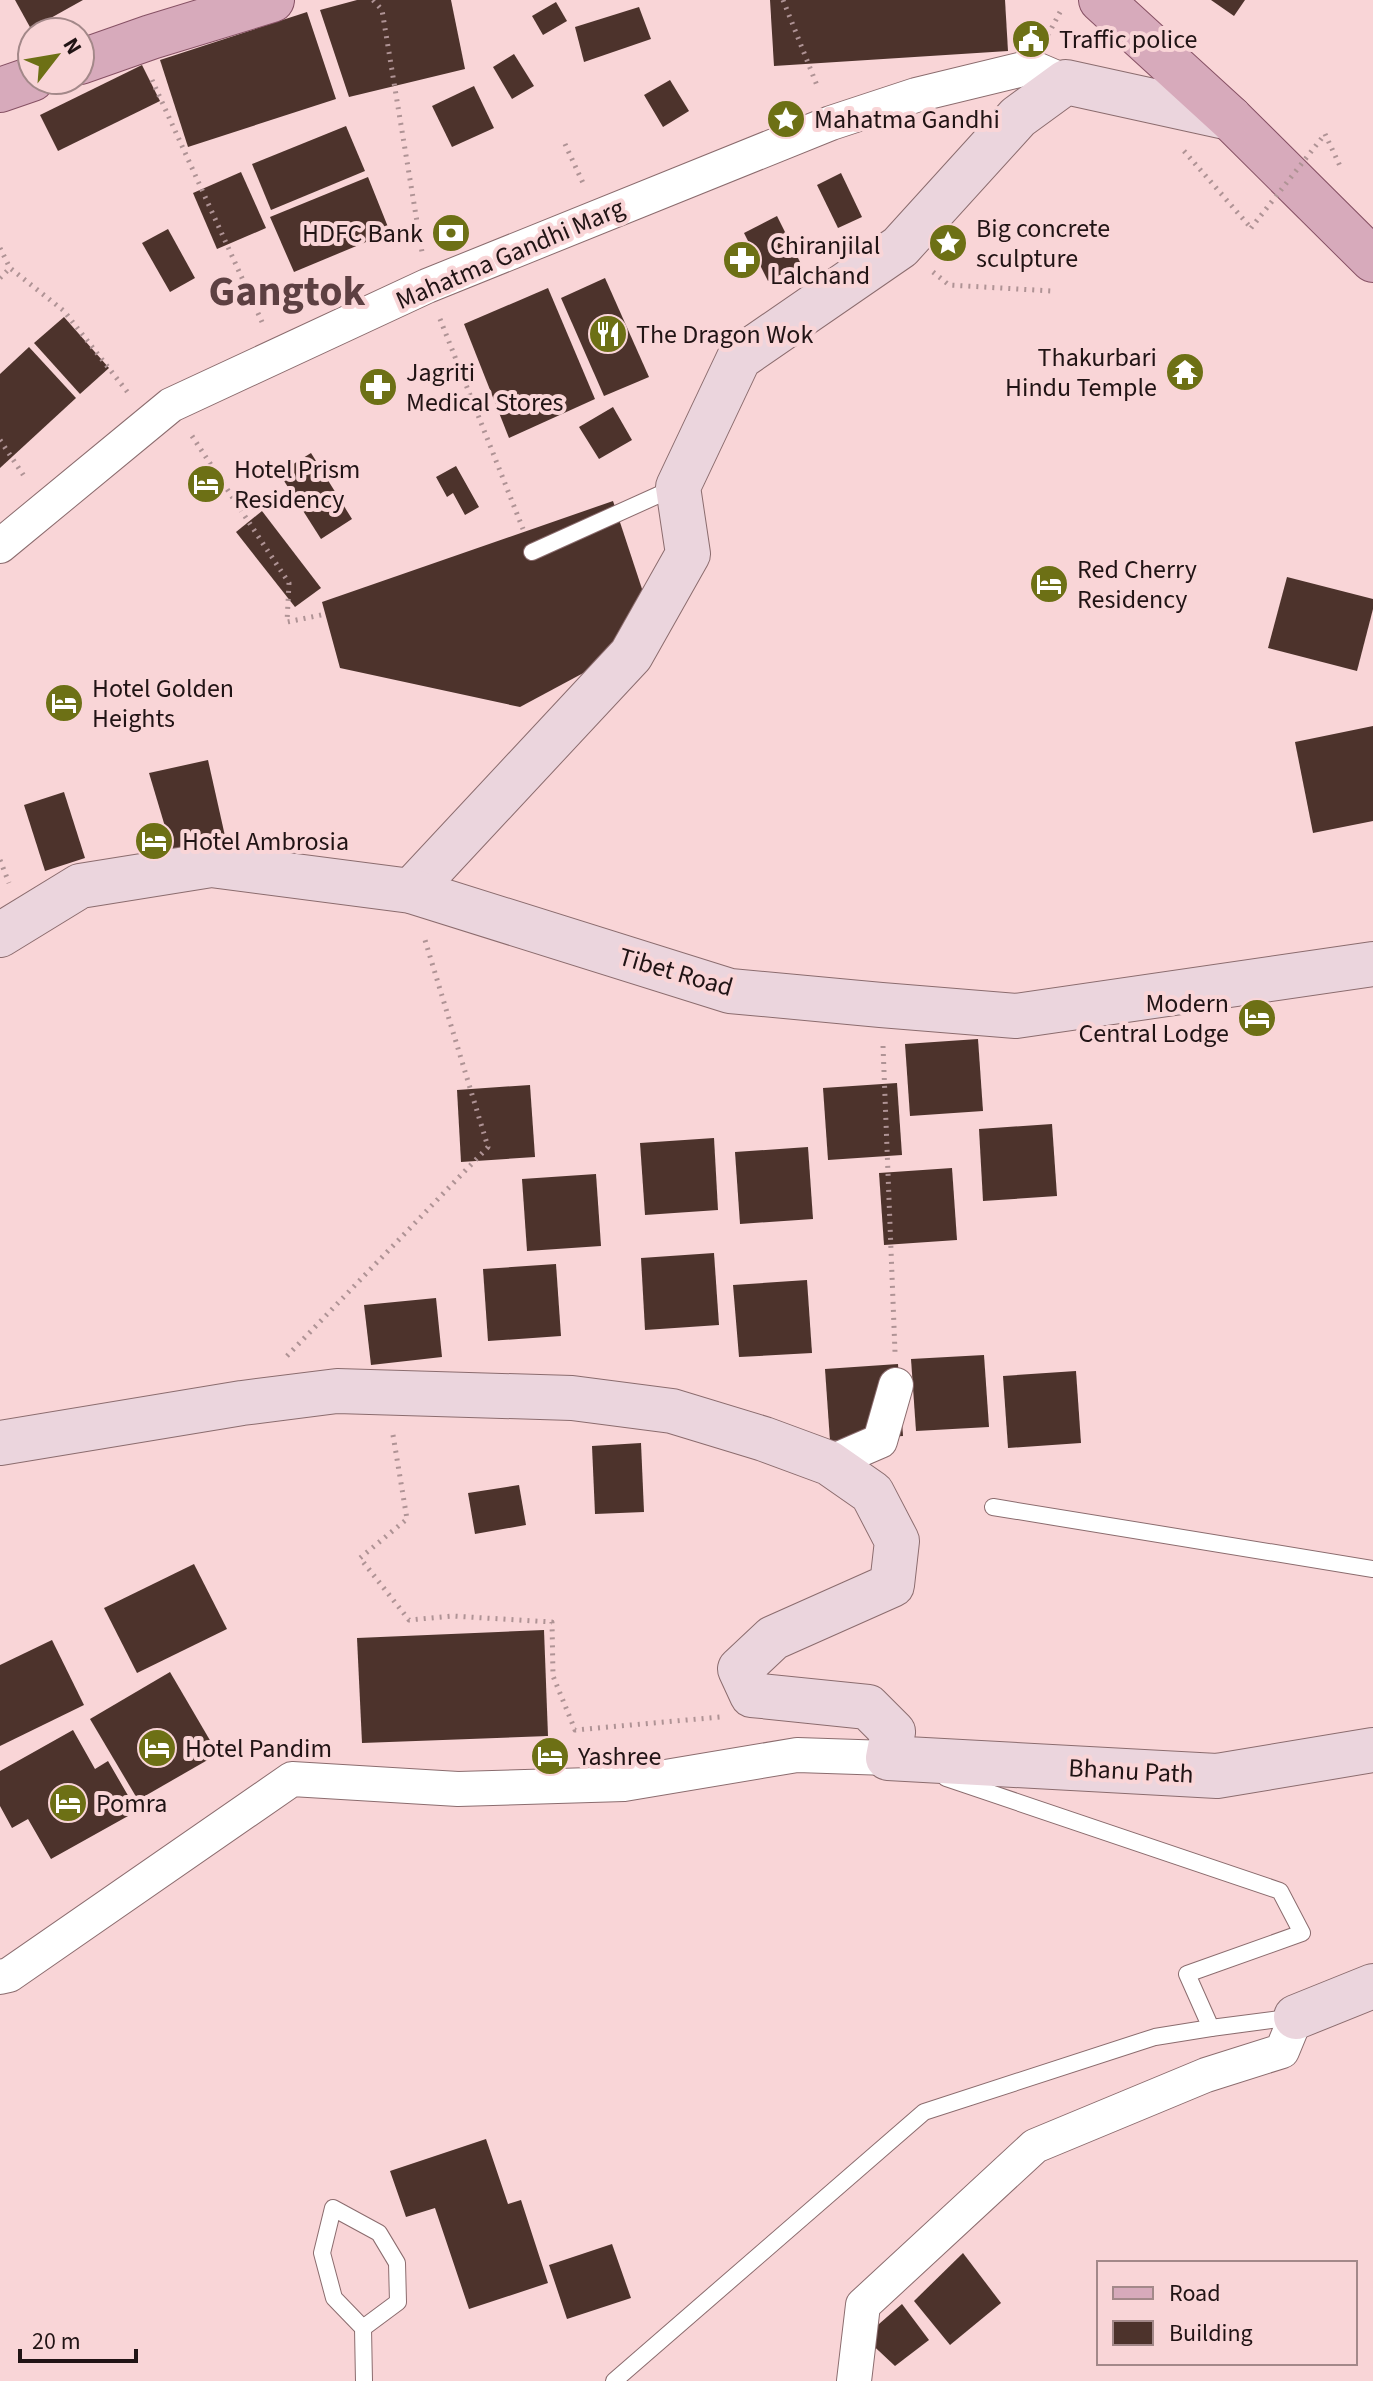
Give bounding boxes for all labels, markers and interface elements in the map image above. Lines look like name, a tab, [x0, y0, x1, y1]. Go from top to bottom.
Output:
north arrow	[16, 16, 96, 96]
public building icon: Traffic police	[1010, 18, 1052, 60]
place label: Traffic police	[1059, 21, 1197, 58]
text: N	[55, 32, 90, 61]
place icon: Mahatma Gandhi	[765, 98, 807, 140]
place label: Mahatma Gandhi	[814, 101, 1000, 138]
street label: Mahatma Gandhi Marg	[390, 189, 630, 319]
place label: Big concrete sculpture	[976, 210, 1110, 277]
bank icon: HDFC Bank	[430, 212, 472, 254]
place label: HDFC Bank	[302, 215, 423, 252]
place icon: Big concrete sculpture	[927, 222, 969, 264]
place label: Chiranjilal Lalchand	[770, 227, 880, 294]
pharmacy icon: Chiranjilal Lalchand	[721, 239, 763, 281]
district label: Gangtok	[208, 262, 366, 322]
restaurant icon: The Dragon Wok	[587, 313, 629, 355]
place label: The Dragon Wok	[636, 316, 813, 353]
place label: Thakurbari Hindu Temple	[1005, 339, 1157, 406]
temple icon: Thakurbari Hindu Temple	[1164, 351, 1206, 393]
place label: Jagriti Medical Stores	[406, 354, 564, 421]
pharmacy icon: Jagriti Medical Stores	[357, 366, 399, 408]
place label: Hotel Prism Residency	[234, 451, 360, 518]
hotel icon: Hotel Prism Residency	[185, 463, 227, 505]
place label: Red Cherry Residency	[1077, 551, 1197, 618]
hotel icon: Red Cherry Residency	[1028, 563, 1070, 605]
place label: Hotel Golden Heights	[92, 670, 234, 737]
hotel icon: Hotel Golden Heights	[43, 682, 85, 724]
hotel icon: Hotel Ambrosia	[133, 820, 175, 862]
place label: Hotel Ambrosia	[182, 823, 349, 860]
street label: Tibet Road	[615, 938, 737, 1006]
place label: Modern Central Lodge	[1078, 985, 1229, 1052]
hotel icon: Modern Central Lodge	[1236, 997, 1278, 1039]
hotel icon: Hotel Pandim	[136, 1727, 178, 1769]
place label: Hotel Pandim	[185, 1730, 332, 1767]
hotel icon: Yashree	[529, 1735, 571, 1777]
place label: Yashree	[577, 1738, 661, 1775]
street label: Bhanu Path	[1067, 1749, 1195, 1793]
hotel icon: Pomra	[47, 1782, 89, 1824]
place label: Pomra	[96, 1785, 167, 1822]
legend	[1097, 2261, 1357, 2365]
text: Road	[1169, 2276, 1221, 2311]
scale bar	[20, 2313, 136, 2363]
text: Building	[1169, 2316, 1253, 2351]
text: 20 m	[32, 2324, 81, 2359]

